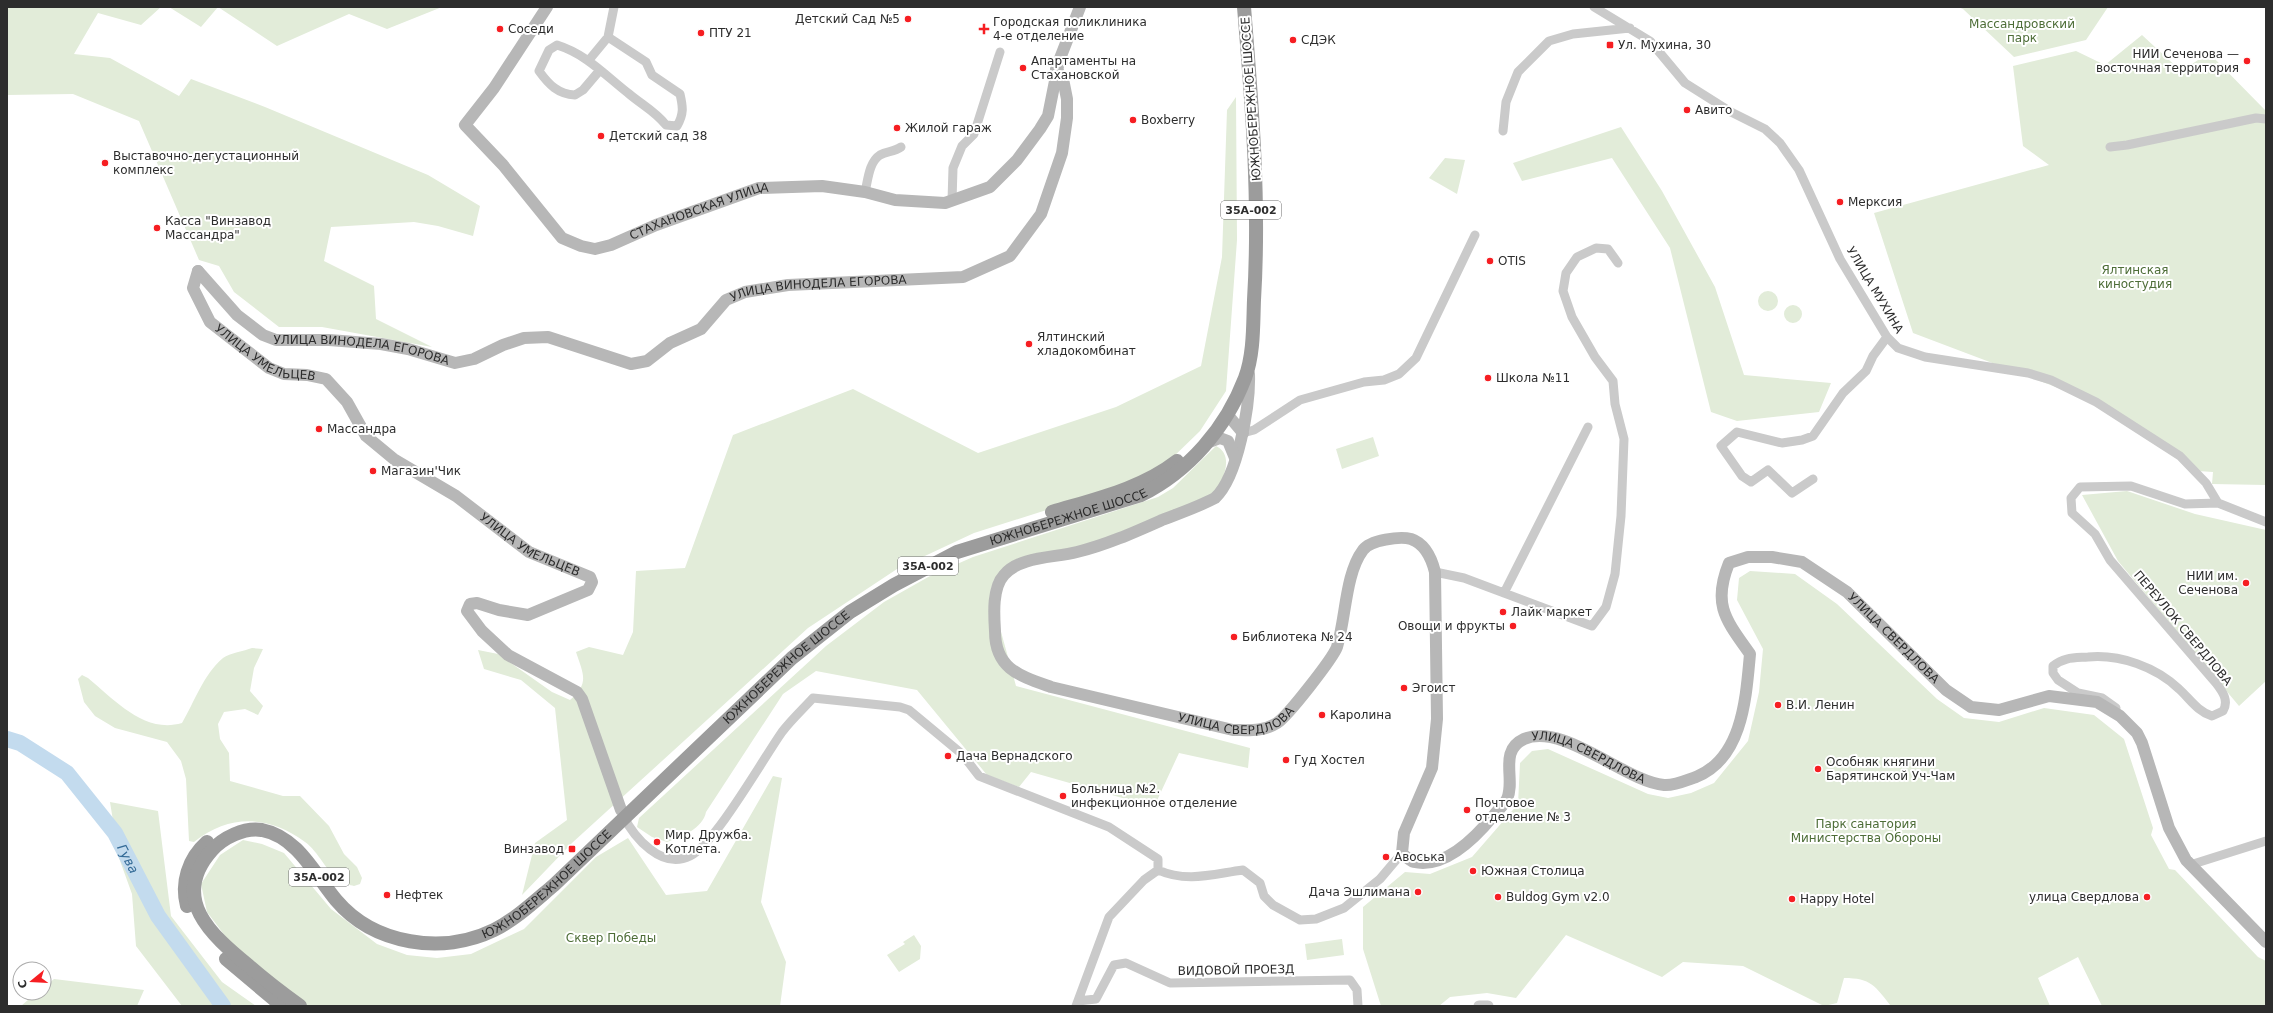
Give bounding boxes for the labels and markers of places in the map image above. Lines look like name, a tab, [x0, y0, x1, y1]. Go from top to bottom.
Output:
place label: Детский Сад №5	[795, 12, 900, 26]
marker: Детский Сад №5	[903, 14, 913, 24]
place label: Городская поликлиника 4-е отделение	[993, 15, 1147, 43]
place label: Соседи	[508, 22, 554, 36]
marker: Городская поликлиника 4-е отделение	[978, 23, 990, 35]
marker: Соседи	[495, 24, 505, 34]
place label: ПТУ 21	[709, 26, 752, 40]
marker: ПТУ 21	[696, 28, 706, 38]
place label: СДЭК	[1301, 33, 1336, 47]
marker: СДЭК	[1288, 35, 1298, 45]
place label: Ул. Мухина, 30	[1618, 38, 1711, 52]
marker: Ул. Мухина, 30	[1605, 40, 1615, 50]
place label: НИИ Сеченова — восточная территория	[2096, 47, 2239, 75]
place label: Апартаменты на Стахановской	[1031, 54, 1136, 82]
marker: НИИ Сеченова — восточная территория	[2242, 56, 2252, 66]
marker: Апартаменты на Стахановской	[1018, 63, 1028, 73]
place label: Авито	[1695, 103, 1732, 117]
marker: Авито	[1682, 105, 1692, 115]
place label: Boxberry	[1141, 113, 1195, 127]
marker: Boxberry	[1128, 115, 1138, 125]
place label: Жилой гараж	[905, 121, 992, 135]
marker: Жилой гараж	[892, 123, 902, 133]
place label: Детский сад 38	[609, 129, 707, 143]
marker: Детский сад 38	[596, 131, 606, 141]
place label: Выставочно-дегустационный комплекс	[113, 149, 299, 177]
marker: Выставочно-дегустационный комплекс	[100, 158, 110, 168]
place label: Мерксия	[1848, 195, 1902, 209]
marker: Мерксия	[1835, 197, 1845, 207]
place label: Касса "Винзавод Массандра"	[165, 214, 271, 242]
marker: Касса "Винзавод Массандра"	[152, 223, 162, 233]
place label: OTIS	[1498, 254, 1526, 268]
marker: OTIS	[1485, 256, 1495, 266]
place label: Ялтинский хладокомбинат	[1037, 330, 1136, 358]
marker: Ялтинский хладокомбинат	[1024, 339, 1034, 349]
place label: Школа №11	[1496, 371, 1570, 385]
marker: Школа №11	[1483, 373, 1493, 383]
place label: Массандра	[327, 422, 396, 436]
marker: Массандра	[314, 424, 324, 434]
place label: Магазин'Чик	[381, 464, 461, 478]
marker: Магазин'Чик	[368, 466, 378, 476]
place label: НИИ им. Сеченова	[2178, 569, 2238, 597]
marker: НИИ им. Сеченова	[2241, 578, 2251, 588]
place label: Лайк маркет	[1511, 605, 1592, 619]
marker: Лайк маркет	[1498, 607, 1508, 617]
place label: Овощи и фрукты	[1398, 619, 1505, 633]
marker: Овощи и фрукты	[1508, 621, 1518, 631]
place label: Библиотека № 24	[1242, 630, 1353, 644]
marker: Библиотека № 24	[1229, 632, 1239, 642]
place label: Эгоист	[1412, 681, 1455, 695]
marker: Эгоист	[1399, 683, 1409, 693]
place label: В.И. Ленин	[1786, 698, 1855, 712]
marker: В.И. Ленин	[1773, 700, 1783, 710]
place label: Каролина	[1330, 708, 1392, 722]
marker: Каролина	[1317, 710, 1327, 720]
place label: Дача Вернадского	[956, 749, 1073, 763]
marker: Дача Вернадского	[943, 751, 953, 761]
place label: Гуд Хостел	[1294, 753, 1365, 767]
marker: Гуд Хостел	[1281, 755, 1291, 765]
place label: Особняк княгини Барятинской Уч-Чам	[1826, 755, 1955, 783]
marker: Особняк княгини Барятинской Уч-Чам	[1813, 764, 1823, 774]
place label: Больница №2. инфекционное отделение	[1071, 782, 1237, 810]
marker: Больница №2. инфекционное отделение	[1058, 791, 1068, 801]
place label: Почтовое отделение № 3	[1475, 796, 1571, 824]
marker: Почтовое отделение № 3	[1462, 805, 1472, 815]
place label: Мир. Дружба. Котлета.	[665, 828, 752, 856]
marker: Мир. Дружба. Котлета.	[652, 837, 662, 847]
place label: Винзавод	[504, 842, 564, 856]
marker: Винзавод	[567, 844, 577, 854]
place label: Авоська	[1394, 850, 1445, 864]
marker: Авоська	[1381, 852, 1391, 862]
place label: Южная Столица	[1481, 864, 1585, 878]
marker: Южная Столица	[1468, 866, 1478, 876]
place label: Дача Эшлимана	[1309, 885, 1410, 899]
marker: Дача Эшлимана	[1413, 887, 1423, 897]
place label: Нефтек	[395, 888, 443, 902]
marker: Нефтек	[382, 890, 392, 900]
place label: Buldog Gym v2.0	[1506, 890, 1610, 904]
place label: улица Свердлова	[2029, 890, 2139, 904]
marker: Buldog Gym v2.0	[1493, 892, 1503, 902]
place label: Happy Hotel	[1800, 892, 1874, 906]
marker: улица Свердлова	[2142, 892, 2152, 902]
marker: Happy Hotel	[1787, 894, 1797, 904]

